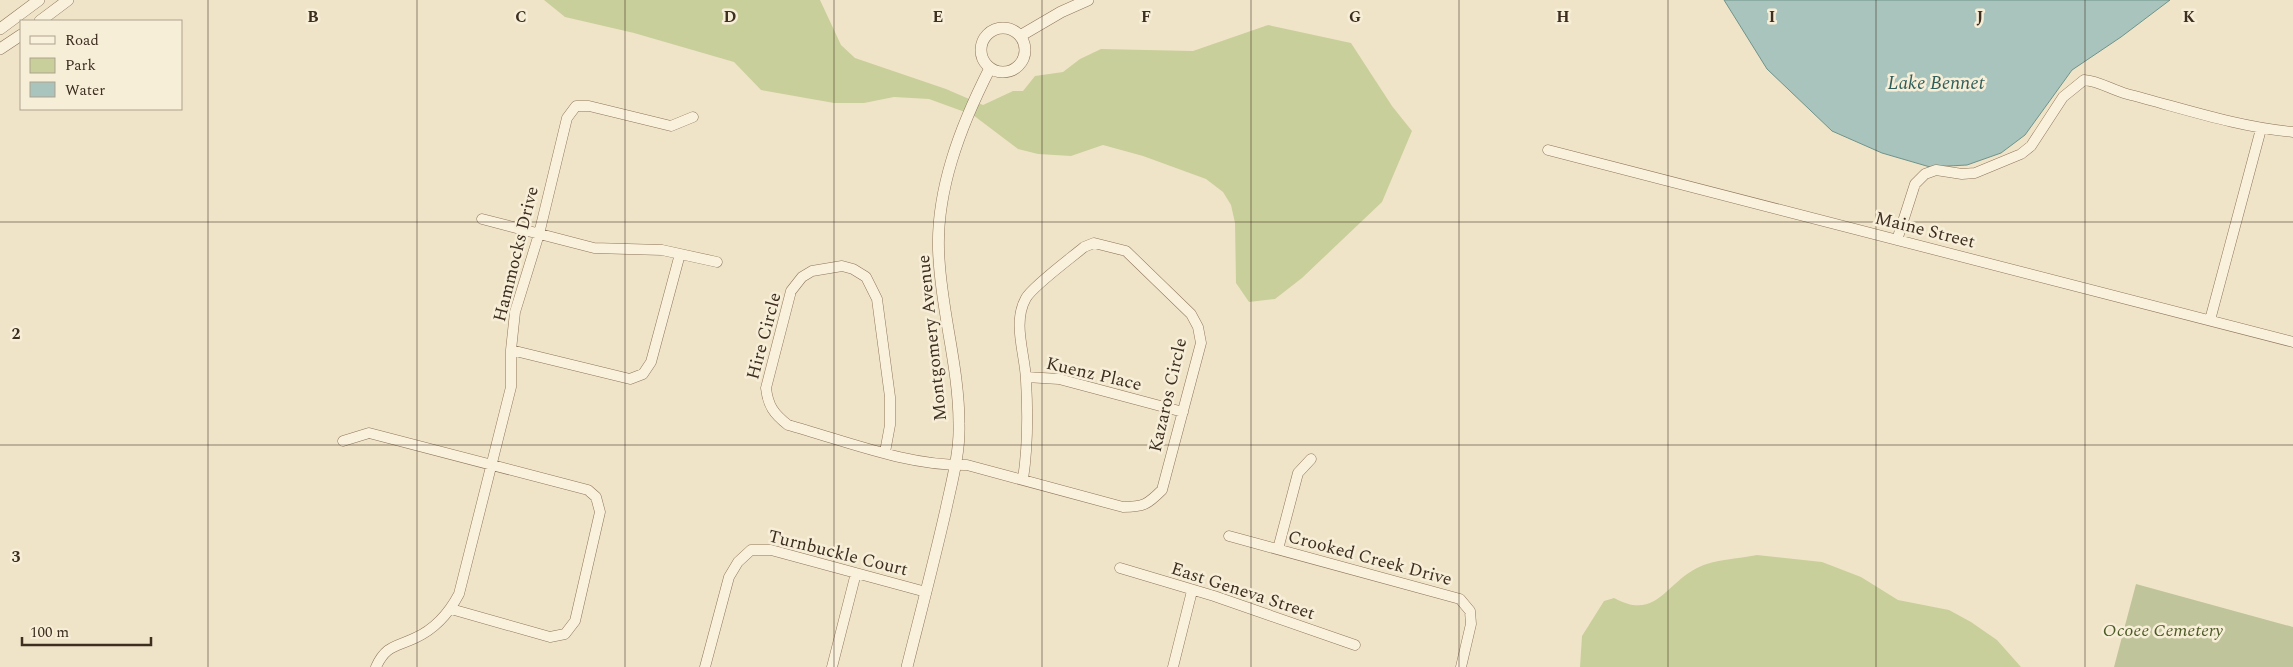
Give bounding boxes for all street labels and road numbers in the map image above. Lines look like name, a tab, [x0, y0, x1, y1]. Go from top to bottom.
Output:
street label: Hammocks Drive	[486, 183, 546, 325]
street label: Maine Street	[1872, 204, 1978, 256]
street label: Montgomery Avenue	[910, 253, 954, 423]
street label: Hire Circle	[739, 289, 789, 383]
street label: Kazaros Circle	[1142, 335, 1194, 455]
street label: Kuenz Place	[1043, 350, 1145, 398]
street label: Turnbuckle Court	[765, 523, 911, 583]
street label: Crooked Creek Drive	[1285, 523, 1455, 593]
street label: East Geneva Street	[1168, 555, 1318, 627]

